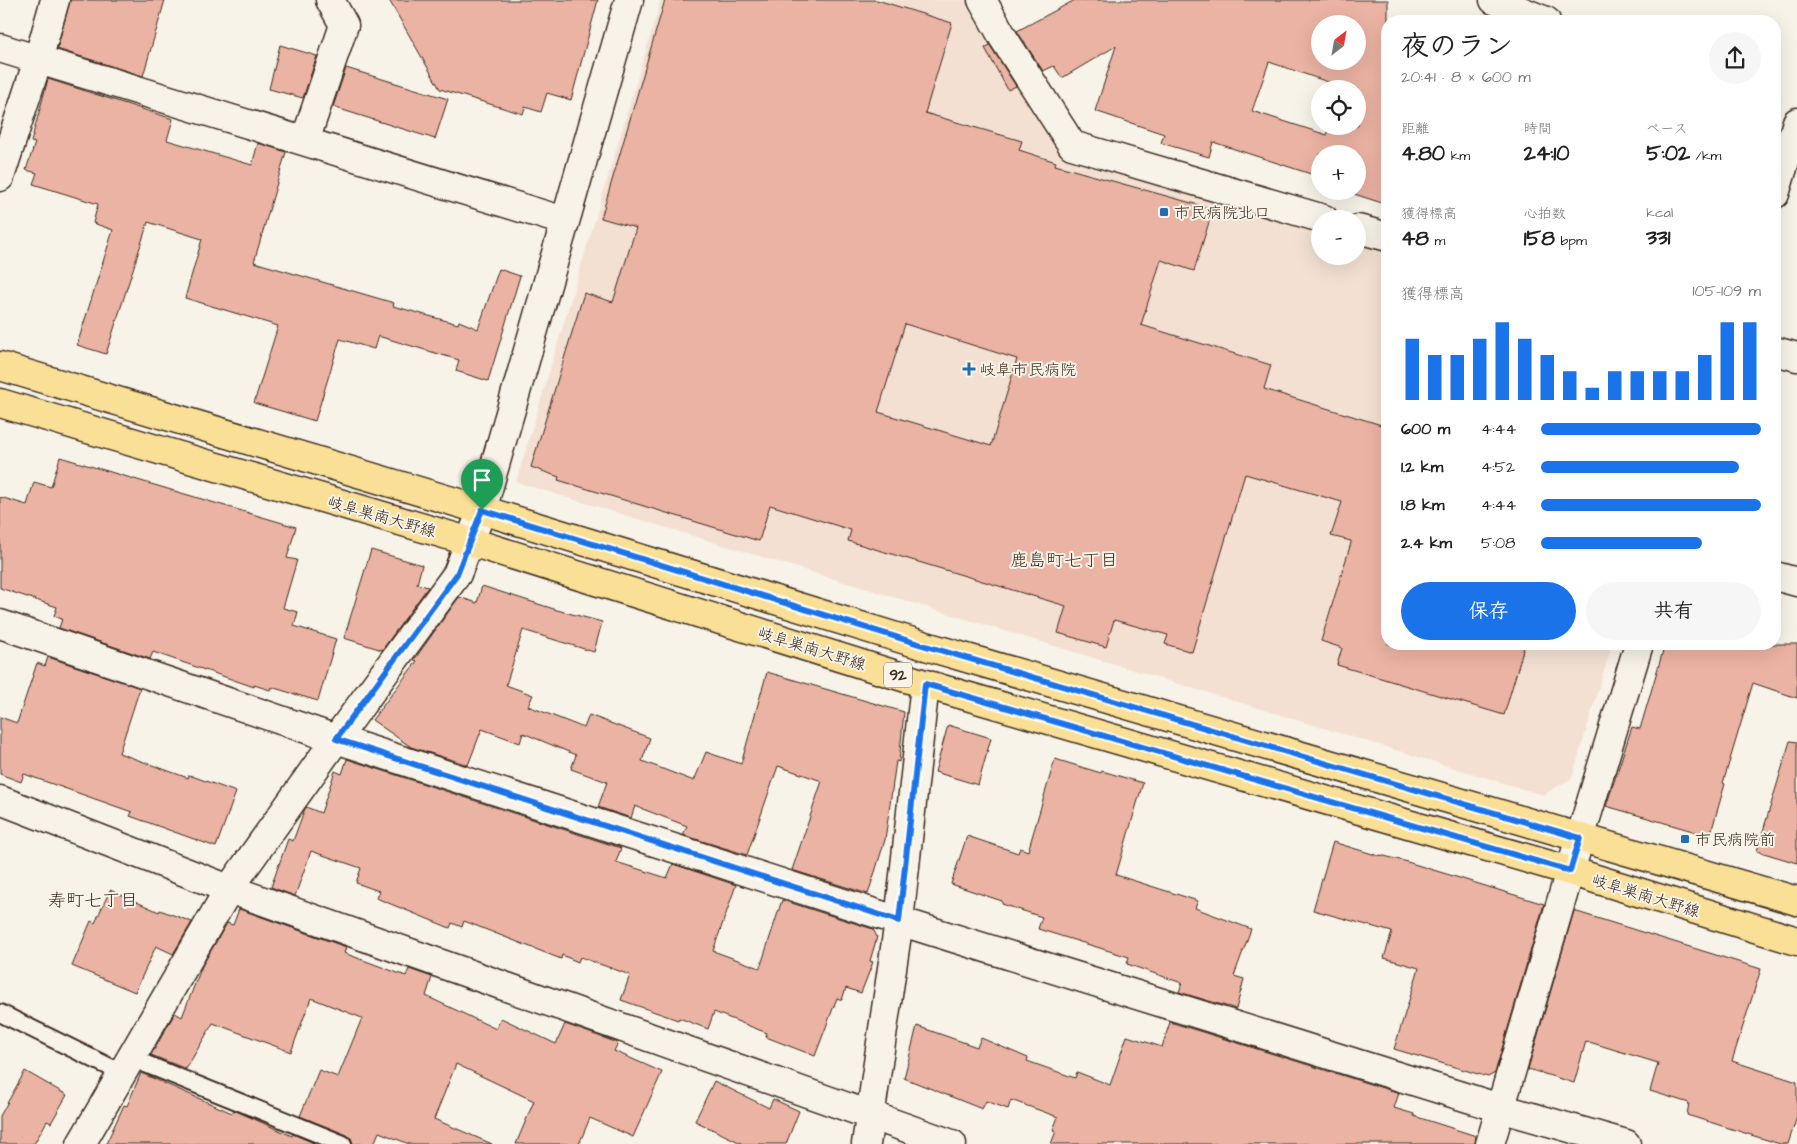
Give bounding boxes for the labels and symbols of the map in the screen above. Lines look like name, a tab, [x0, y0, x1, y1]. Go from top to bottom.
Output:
north arrow	[1311, 15, 1366, 70]
place label: 市民病院北口	[1174, 202, 1270, 224]
marker: 市民病院北口	[1158, 206, 1170, 218]
place label: 岐阜市民病院	[980, 359, 1076, 381]
marker: 岐阜市民病院	[962, 362, 976, 376]
pin	[461, 459, 503, 510]
street label: 岐阜巣南大野線	[325, 491, 439, 543]
district label: 鹿島町七丁目	[1010, 548, 1118, 573]
street label: 岐阜巣南大野線	[755, 622, 868, 676]
road number: 92	[884, 662, 912, 688]
place label: 市民病院前	[1695, 829, 1775, 851]
marker: 市民病院前	[1679, 833, 1691, 845]
street label: 岐阜巣南大野線	[1589, 869, 1702, 923]
district label: 寿町七丁目	[48, 888, 138, 913]

